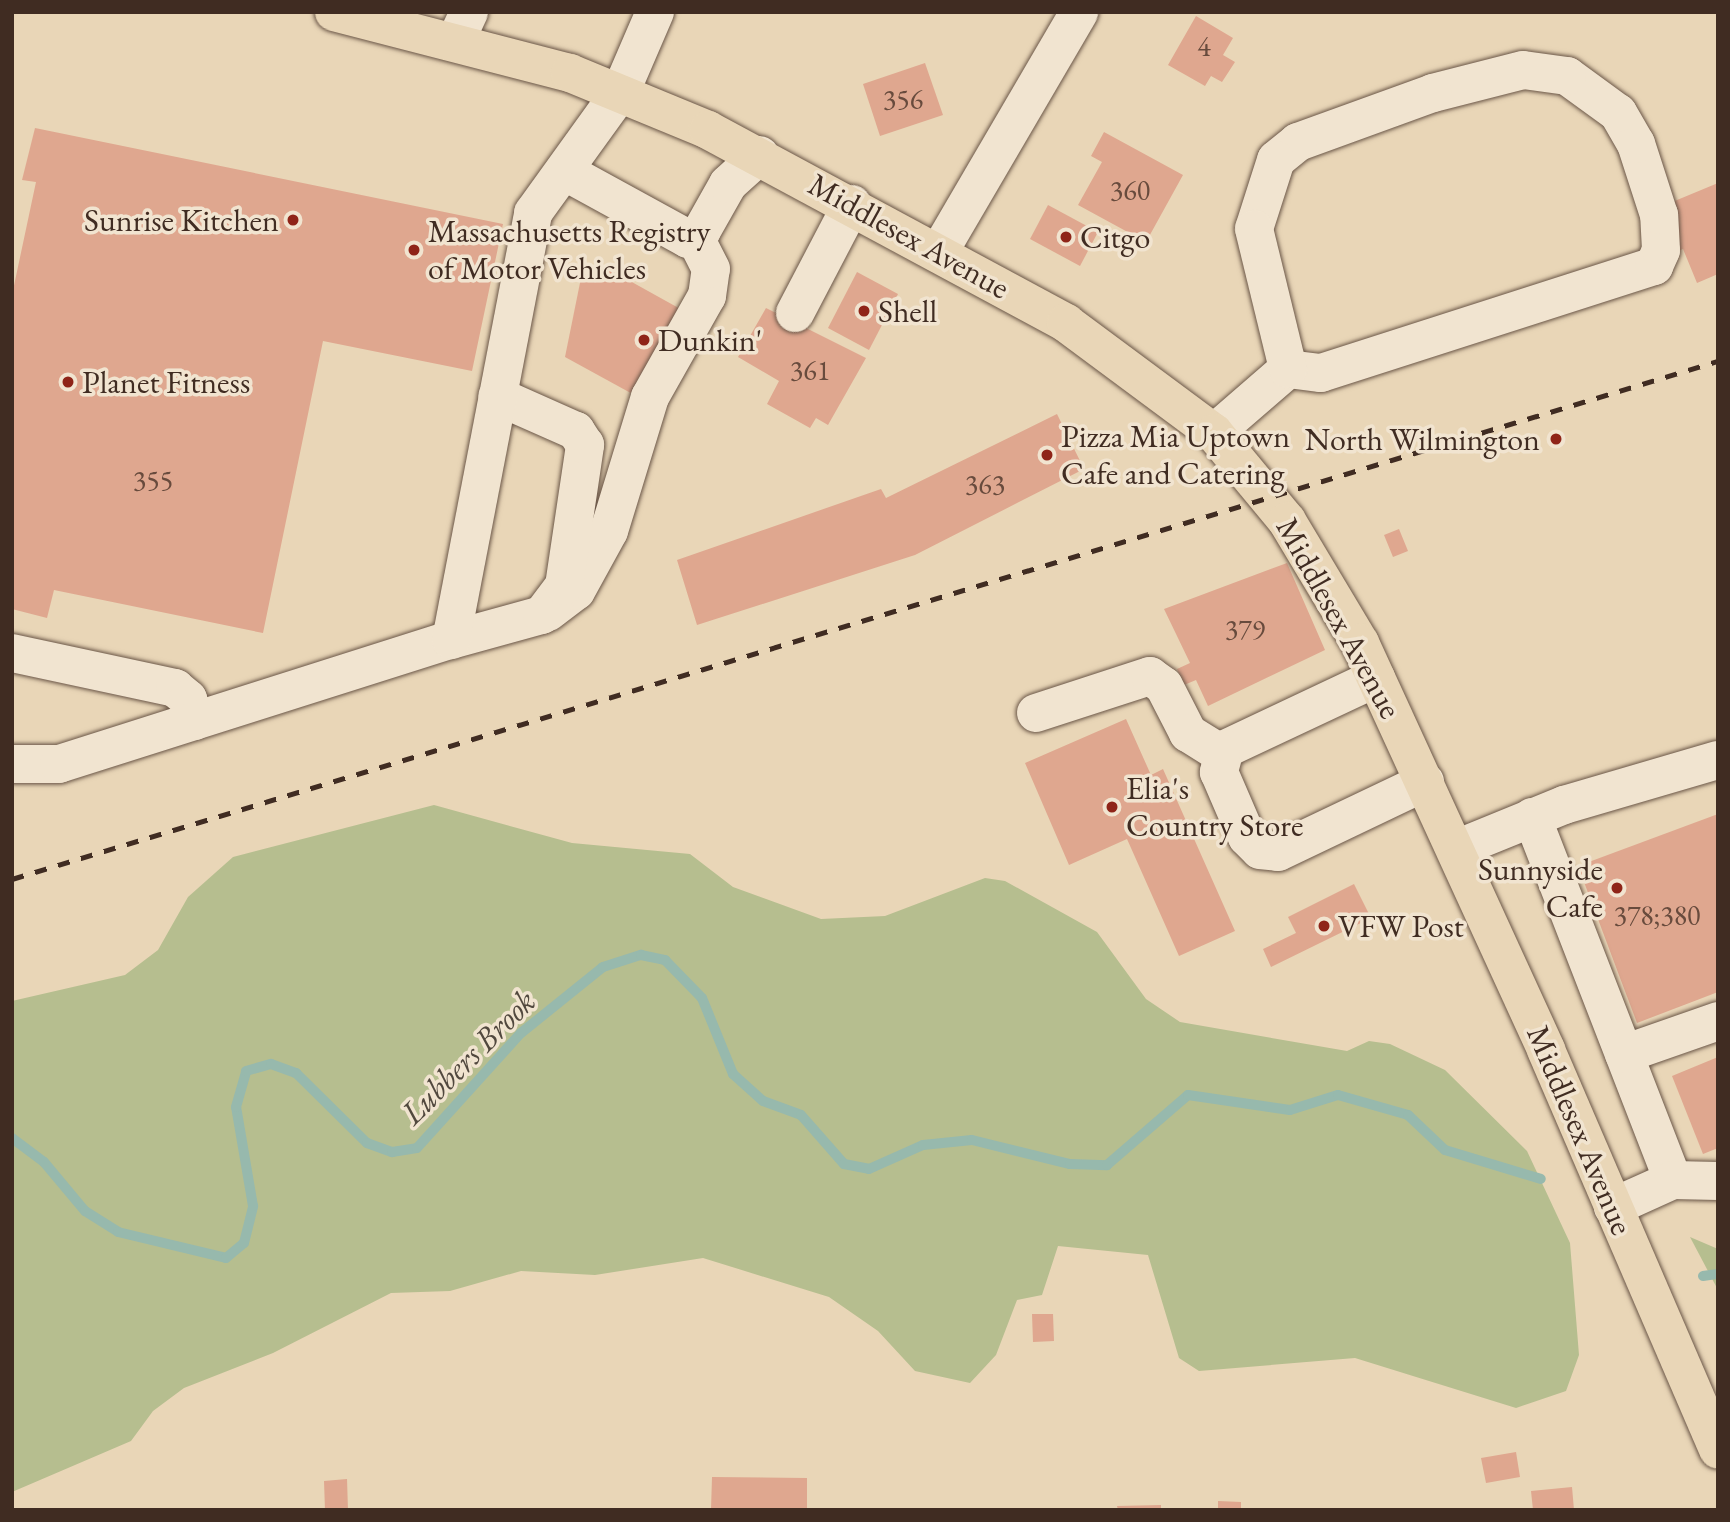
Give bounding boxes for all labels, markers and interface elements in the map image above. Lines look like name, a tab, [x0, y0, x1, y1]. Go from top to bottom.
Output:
house number: 4	[1197, 29, 1211, 63]
house number: 356	[883, 82, 923, 116]
street label: Middlesex Avenue	[802, 165, 1016, 307]
house number: 360	[1110, 173, 1150, 207]
place label: Sunrise Kitchen	[84, 201, 279, 239]
marker: Sunrise Kitchen	[285, 212, 301, 228]
place label: Massachusetts Registry of Motor Vehicles	[428, 213, 711, 288]
place label: Citgo	[1080, 218, 1150, 256]
marker: Citgo	[1058, 229, 1074, 245]
marker: Massachusetts Registry of Motor Vehicles	[406, 242, 422, 258]
place label: Shell	[878, 292, 937, 330]
marker: Shell	[856, 303, 872, 319]
place label: Dunkin'	[658, 321, 762, 359]
marker: Dunkin'	[636, 332, 652, 348]
house number: 361	[790, 353, 830, 387]
place label: Planet Fitness	[82, 363, 250, 401]
marker: Planet Fitness	[60, 374, 76, 390]
place label: Pizza Mia Uptown Cafe and Catering	[1061, 418, 1290, 493]
place label: North Wilmington	[1305, 420, 1540, 458]
marker: North Wilmington	[1546, 429, 1566, 449]
marker: Pizza Mia Uptown Cafe and Catering	[1039, 447, 1055, 463]
house number: 355	[133, 463, 173, 497]
house number: 363	[965, 467, 1005, 501]
street label: Middlesex Avenue	[1268, 511, 1410, 725]
house number: 379	[1225, 612, 1265, 646]
place label: Elia's Country Store	[1126, 770, 1303, 845]
marker: Elia's Country Store	[1104, 799, 1120, 815]
place label: Sunnyside Cafe	[1478, 851, 1603, 926]
marker: Sunnyside Cafe	[1609, 880, 1625, 896]
house number: 378;380	[1613, 898, 1701, 932]
place label: VFW Post	[1338, 907, 1464, 945]
marker: VFW Post	[1316, 918, 1332, 934]
water label: Lubbers Brook	[392, 981, 544, 1133]
street label: Middlesex Avenue	[1519, 1020, 1641, 1240]

